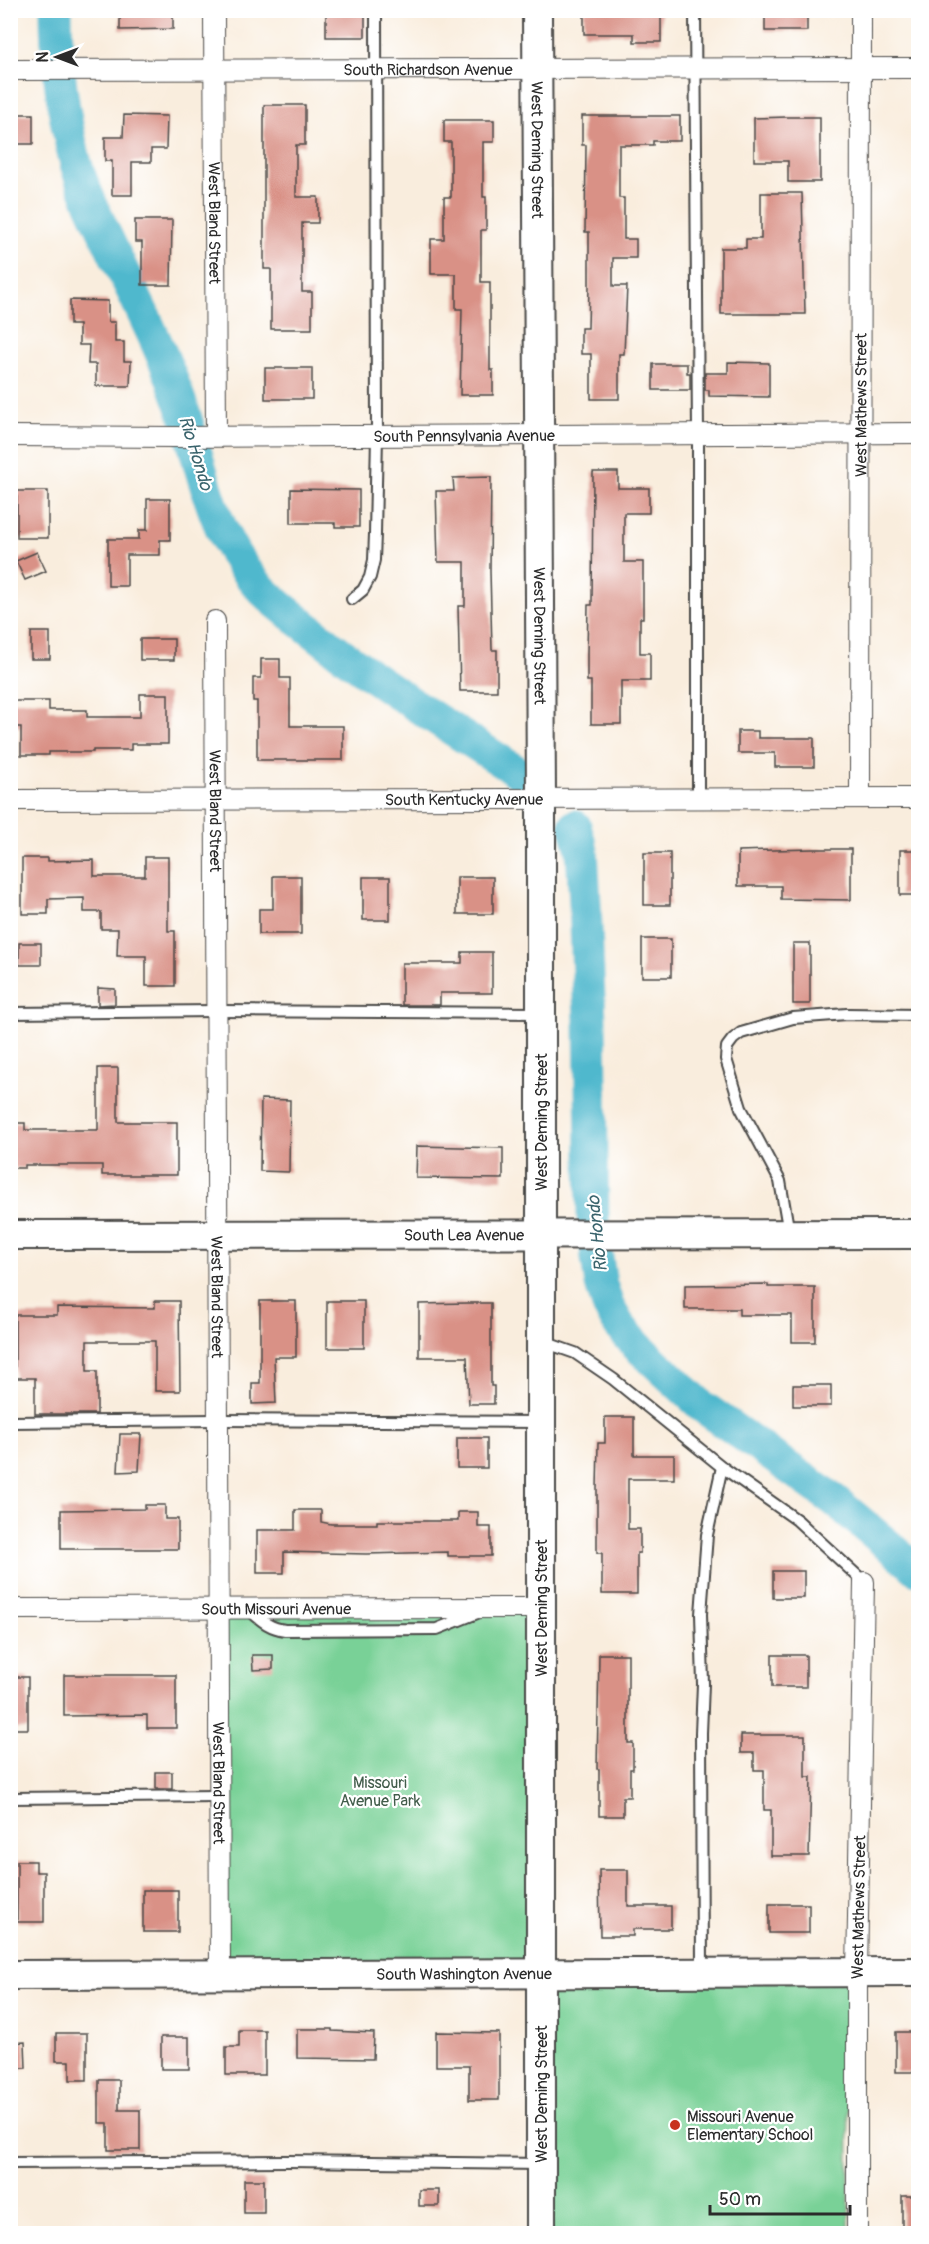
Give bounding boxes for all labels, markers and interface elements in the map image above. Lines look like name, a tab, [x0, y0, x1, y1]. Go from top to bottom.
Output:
north arrow	[27, 27, 87, 87]
text: N	[33, 51, 53, 62]
street label: South Richardson Avenue	[343, 60, 513, 80]
street label: West Deming Street	[526, 81, 547, 219]
street label: West Bland Street	[204, 162, 224, 285]
street label: West Mathews Street	[851, 332, 872, 477]
water label: Rio Hondo	[173, 413, 218, 494]
street label: South Pennsylvania Avenue	[373, 426, 555, 447]
street label: West Deming Street	[529, 567, 550, 705]
street label: West Bland Street	[204, 750, 225, 873]
street label: South Kentucky Avenue	[385, 790, 543, 810]
street label: West Deming Street	[532, 1053, 552, 1191]
water label: Rio Hondo	[582, 1193, 613, 1273]
street label: South Lea Avenue	[404, 1225, 524, 1246]
street label: West Bland Street	[206, 1236, 227, 1359]
street label: West Deming Street	[532, 1539, 552, 1677]
street label: South Missouri Avenue	[201, 1599, 351, 1620]
street label: West Bland Street	[208, 1722, 229, 1845]
park label: Missouri Avenue Park	[340, 1773, 421, 1811]
street label: West Mathews Street	[848, 1834, 870, 1979]
street label: South Washington Avenue	[376, 1964, 552, 1985]
street label: West Deming Street	[532, 2025, 552, 2163]
place label: Missouri Avenue Elementary School	[687, 2107, 813, 2145]
marker: Missouri Avenue Elementary School	[668, 2118, 682, 2132]
scale bar	[710, 2178, 850, 2216]
text: 50 m	[719, 2188, 761, 2211]

